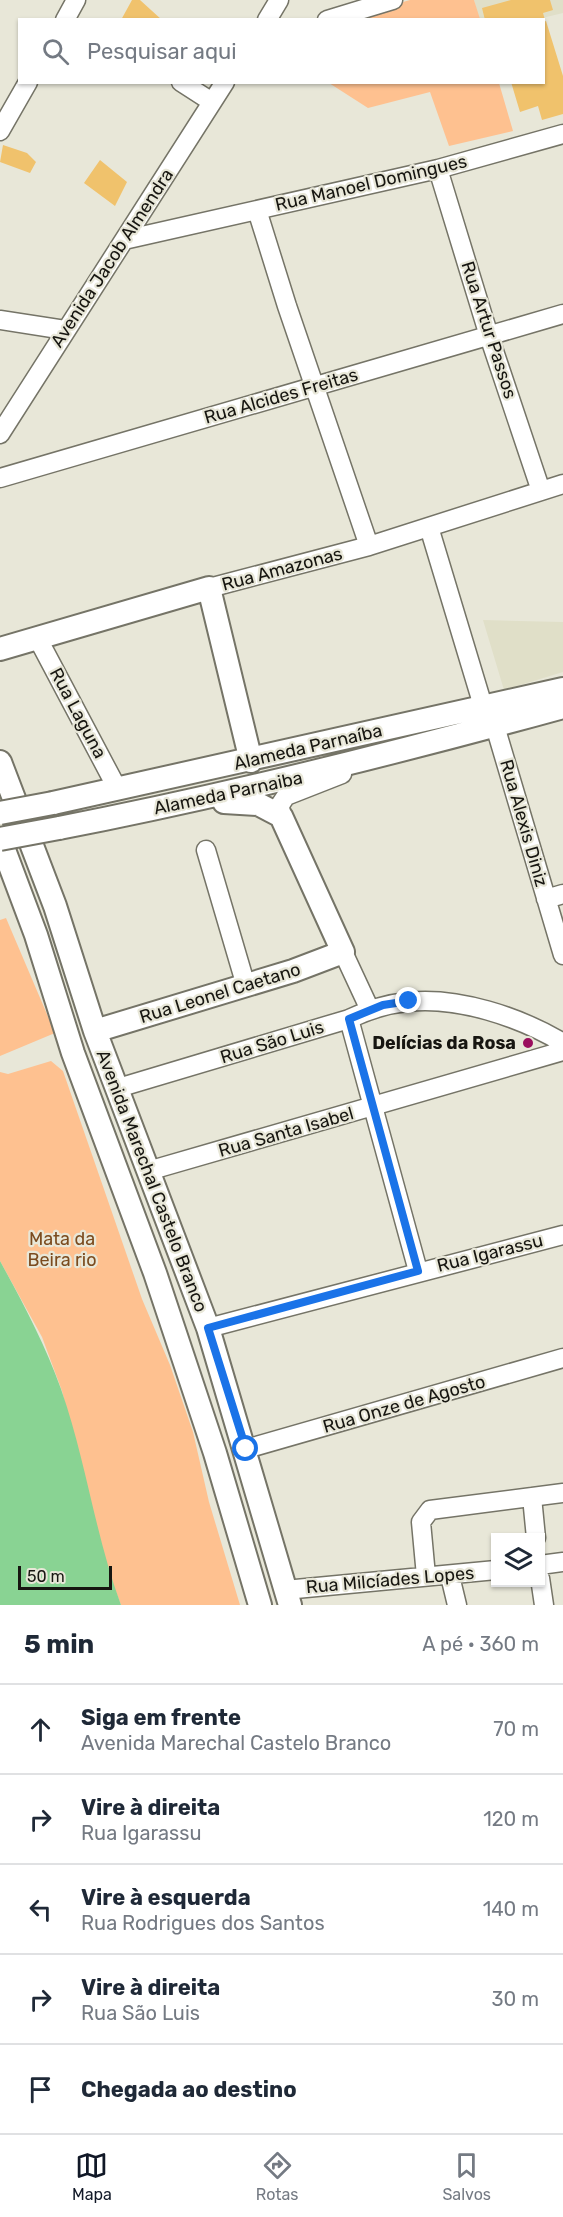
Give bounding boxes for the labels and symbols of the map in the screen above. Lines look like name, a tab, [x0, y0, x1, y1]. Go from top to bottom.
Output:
street label: Rua Manoel Domingues	[273, 150, 469, 216]
street label: Avenida Jacob Almendra	[46, 165, 178, 351]
street label: Rua Artur Passos	[456, 258, 522, 402]
street label: Rua Alcides Freitas	[201, 363, 361, 429]
street label: Rua Amazonas	[219, 542, 345, 596]
street label: Rua Laguna	[45, 664, 111, 762]
street label: Alameda Parnaíba	[232, 719, 384, 775]
street label: Rua Alexis Diniz	[495, 757, 553, 889]
street label: Alameda Parnaiba	[152, 766, 304, 820]
street label: Rua Leonel Caetano	[137, 958, 303, 1028]
route end	[395, 987, 421, 1013]
street label: Rua São Luis	[218, 1016, 326, 1068]
place label: Delícias da Rosa	[372, 1032, 516, 1054]
marker: Delícias da Rosa	[521, 1036, 535, 1050]
street label: Avenida Marechal Castelo Branco	[92, 1047, 212, 1315]
street label: Rua Santa Isabel	[216, 1102, 356, 1162]
park label: Mata da Beira rio	[27, 1228, 97, 1271]
street label: Rua Igarassu	[435, 1229, 545, 1277]
street label: Rua Onze de Agosto	[320, 1370, 488, 1438]
route start	[232, 1435, 258, 1461]
street label: Rua Milcíades Lopes	[305, 1562, 475, 1598]
scale bar	[18, 1563, 112, 1590]

